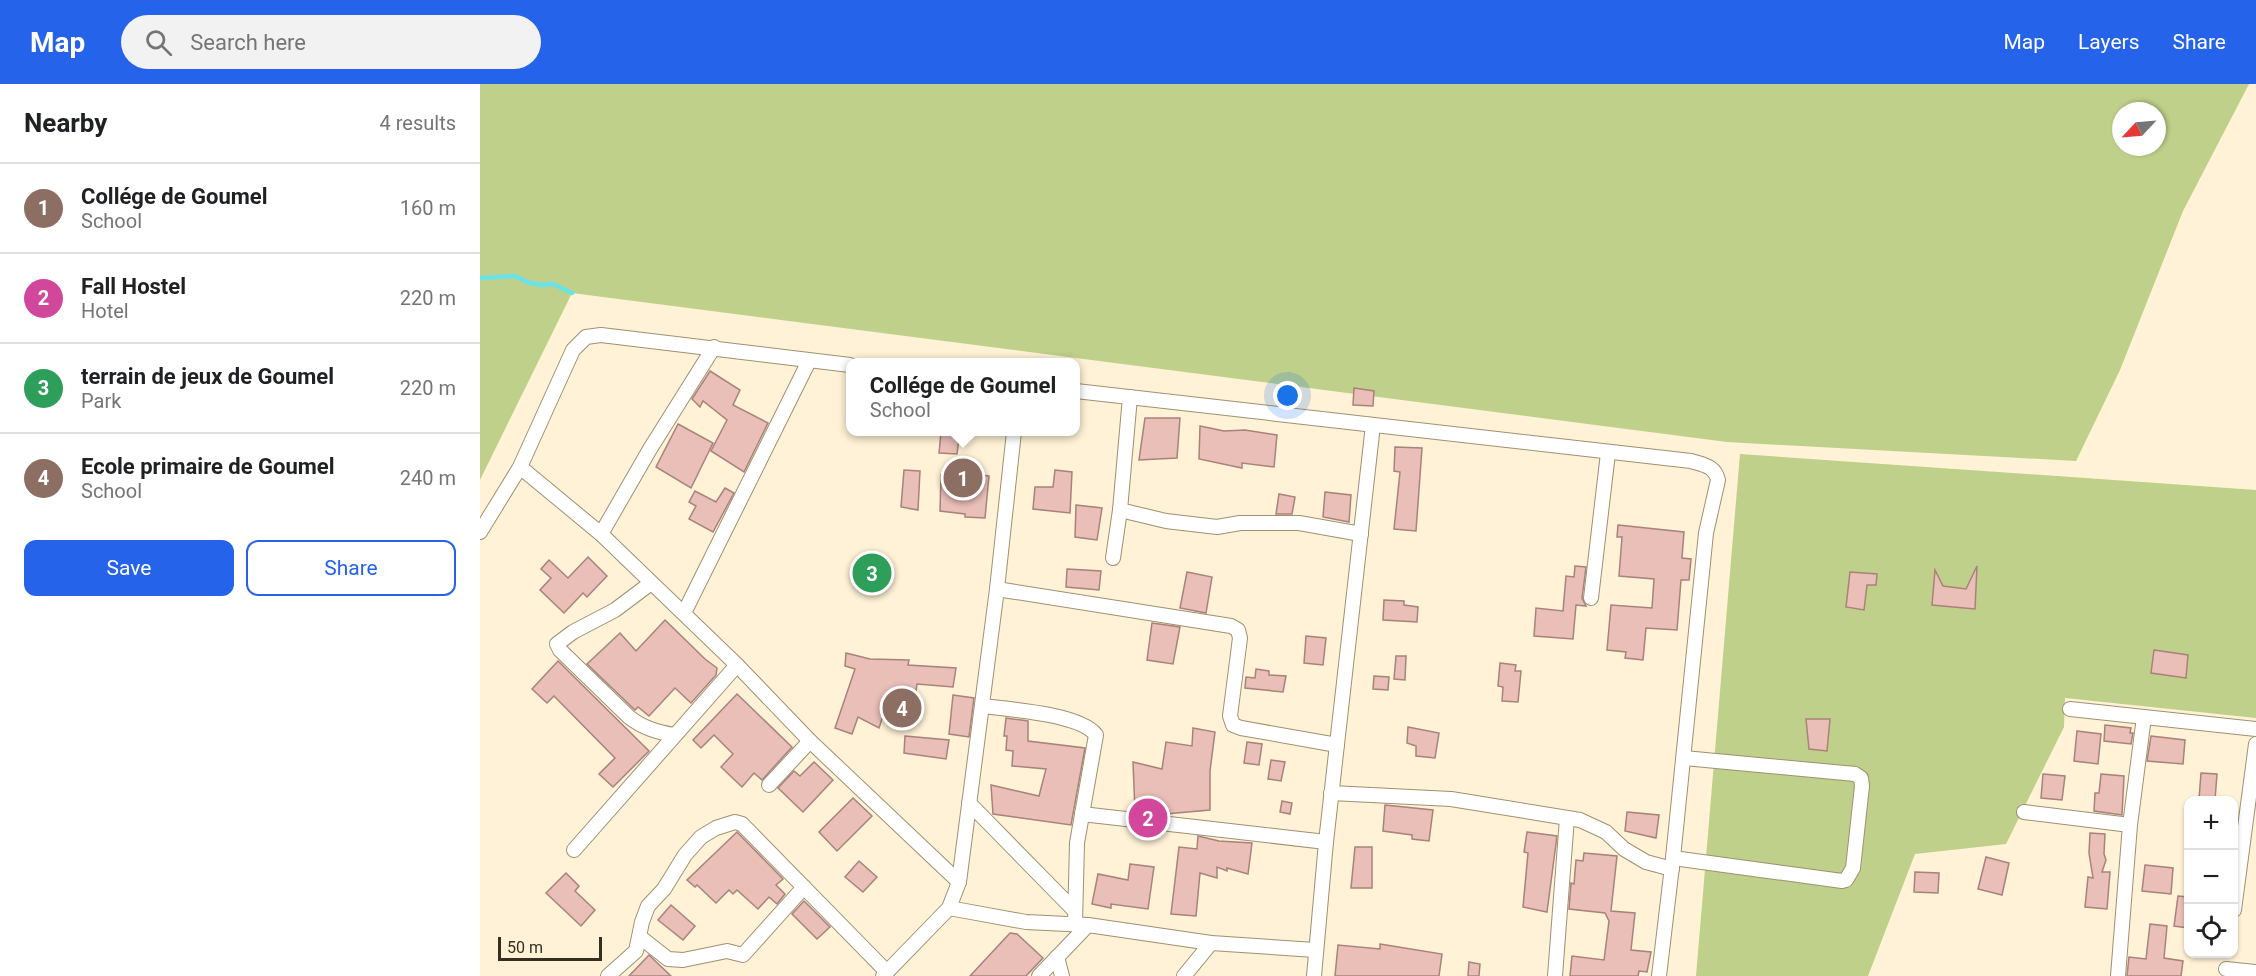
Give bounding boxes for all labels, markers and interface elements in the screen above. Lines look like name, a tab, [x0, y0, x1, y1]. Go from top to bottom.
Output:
search box	[121, 15, 541, 69]
text: Map	[30, 26, 85, 59]
icon: search	[142, 26, 175, 59]
text: Search here	[190, 30, 306, 55]
text: Map	[2003, 30, 2045, 54]
text: Layers	[2078, 30, 2139, 54]
text: Share	[2172, 30, 2226, 54]
north arrow	[2112, 102, 2166, 156]
text: Nearby	[24, 108, 107, 138]
text: 4 results	[380, 111, 456, 135]
text: Collége de Goumel	[81, 184, 267, 209]
text: 1	[38, 196, 49, 220]
text: 160 m	[400, 196, 456, 220]
text: School	[81, 209, 142, 233]
text: Fall Hostel	[81, 274, 186, 299]
text: 2	[38, 286, 49, 310]
text: 220 m	[400, 286, 456, 310]
text: Hotel	[81, 299, 129, 323]
popup	[846, 358, 1080, 436]
text: terrain de jeux de Goumel	[81, 364, 334, 389]
text: Collége de Goumel	[870, 373, 1056, 398]
text: 3	[38, 376, 49, 400]
text: 220 m	[400, 376, 456, 400]
your location	[1273, 381, 1302, 410]
text: Park	[81, 389, 121, 413]
text: School	[870, 398, 931, 422]
text: Ecole primaire de Goumel	[81, 454, 335, 479]
pin: 1	[944, 456, 982, 500]
text: 4	[38, 466, 49, 490]
text: 240 m	[400, 466, 456, 490]
text: School	[81, 479, 142, 503]
button: Save	[24, 540, 234, 596]
button: Share	[246, 540, 456, 596]
pin: 3	[852, 550, 892, 596]
pin: 4	[882, 686, 922, 730]
pin: 2	[1128, 796, 1168, 840]
map controls	[2184, 796, 2238, 958]
button: +	[2184, 796, 2238, 850]
button: −	[2184, 850, 2238, 904]
button: locate	[2184, 904, 2238, 958]
scale bar	[498, 934, 602, 962]
text: 50 m	[507, 938, 543, 957]

